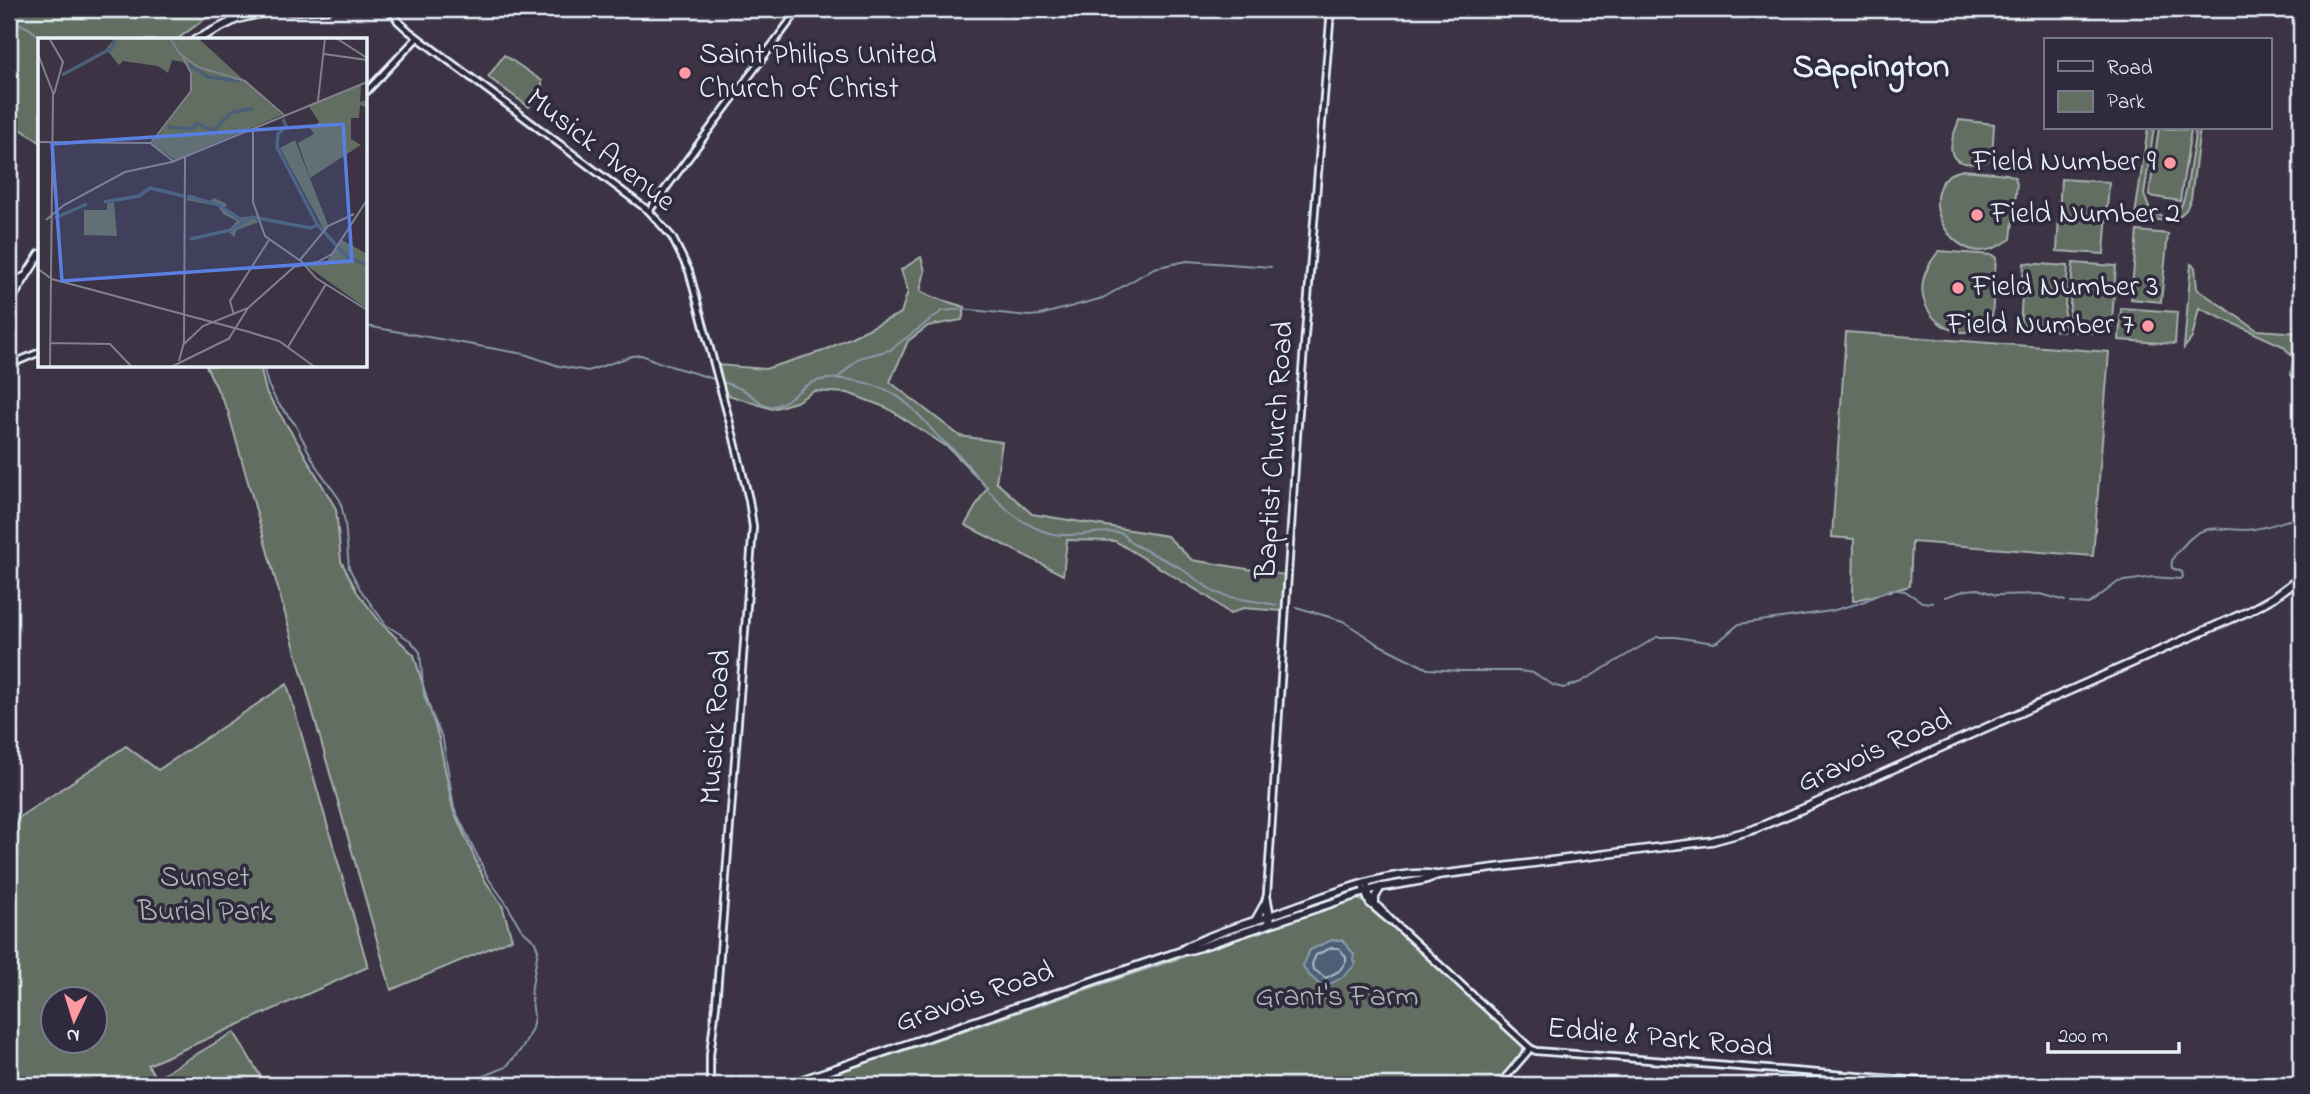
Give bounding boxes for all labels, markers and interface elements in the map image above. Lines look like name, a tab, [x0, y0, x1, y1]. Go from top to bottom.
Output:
place label: Saint Philips United Church of Christ	[699, 34, 937, 112]
inset map	[38, 38, 368, 368]
legend	[2044, 38, 2272, 130]
district label: Sappington	[1793, 44, 1949, 93]
text: Road	[2107, 54, 2153, 84]
marker: Saint Philips United Church of Christ	[677, 65, 693, 81]
street label: Musick Avenue	[516, 78, 685, 224]
text: Park	[2107, 88, 2146, 118]
place label: Field Number 9	[1972, 141, 2156, 185]
marker: Field Number 9	[2162, 155, 2178, 171]
place label: Field Number 2	[1990, 193, 2180, 237]
marker: Field Number 2	[1969, 207, 1985, 223]
place label: Field Number 3	[1971, 266, 2159, 310]
marker: Field Number 3	[1950, 280, 1966, 296]
place label: Field Number 7	[1946, 304, 2134, 348]
marker: Field Number 7	[2140, 318, 2156, 334]
street label: Baptist Church Road	[1245, 319, 1307, 581]
street label: Musick Road	[690, 648, 744, 806]
street label: Gravois Road	[1791, 698, 1959, 806]
park label: Sunset Burial Park	[137, 857, 273, 935]
street label: Gravois Road	[890, 950, 1060, 1046]
park label: Grant's Farm	[1255, 976, 1419, 1020]
north arrow	[38, 986, 108, 1056]
street label: Eddie & Park Road	[1545, 1007, 1775, 1071]
scale bar	[2048, 1010, 2179, 1054]
text: N	[65, 1021, 80, 1048]
text: 200 m	[2058, 1022, 2108, 1052]

